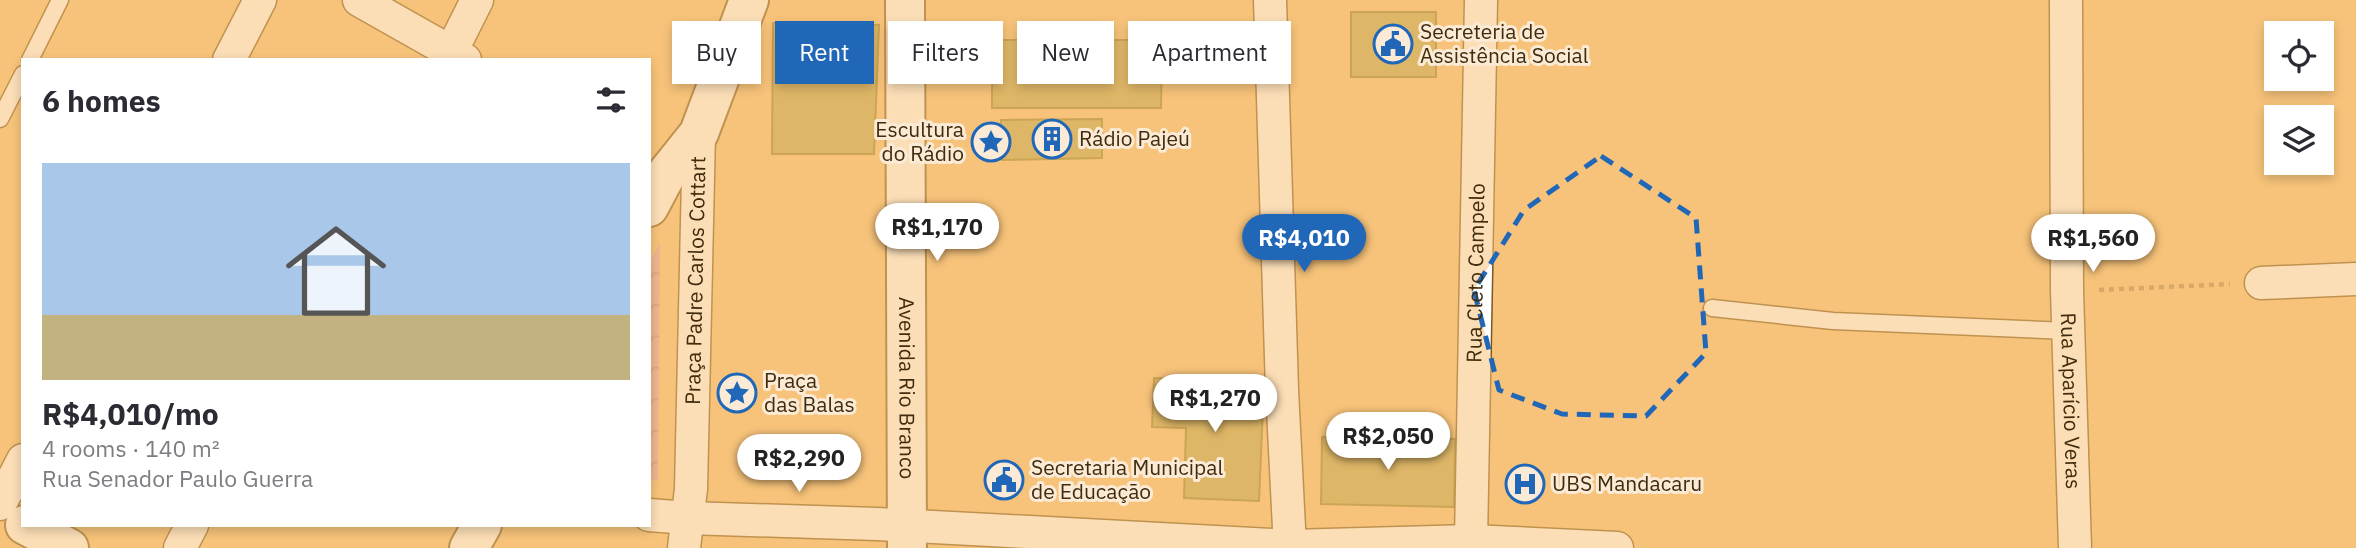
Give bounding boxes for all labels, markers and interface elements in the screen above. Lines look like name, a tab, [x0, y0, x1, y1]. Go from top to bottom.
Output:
place label: Secreteria de Assistência Social	[1420, 17, 1589, 69]
chip: Buy	[672, 21, 761, 84]
chip: Rent	[775, 21, 874, 84]
chip: Filters	[888, 21, 1003, 84]
chip: New	[1017, 21, 1114, 84]
chip: Apartment	[1128, 21, 1291, 84]
map controls	[2264, 21, 2334, 175]
button: locate	[2264, 21, 2334, 91]
public building icon: Secreteria de Assistência Social	[1372, 23, 1414, 65]
text: 6 homes	[42, 81, 161, 120]
icon: filters	[592, 81, 630, 119]
button: layers	[2264, 105, 2334, 175]
place label: Escultura do Rádio	[875, 115, 964, 167]
building icon: Rádio Pajeú	[1031, 118, 1073, 160]
place icon: Escultura do Rádio	[970, 121, 1012, 163]
place label: Rádio Pajeú	[1079, 124, 1190, 152]
street label: Praça Padre Carlos Cottart	[678, 156, 711, 405]
street label: Rua Cleto Campelo	[1459, 183, 1491, 363]
pin: R$1,170	[872, 204, 1002, 263]
icon: home	[273, 208, 399, 334]
text: R$1,170	[891, 211, 983, 241]
pin: R$4,010	[1239, 215, 1369, 274]
pin: R$1,560	[2028, 215, 2158, 274]
text: R$4,010	[1258, 222, 1350, 252]
text: R$1,560	[2047, 222, 2139, 252]
street label: Avenida Rio Branco	[893, 297, 922, 479]
street label: Rua Aparício Veras	[2055, 312, 2088, 490]
place label: Praça das Balas	[764, 366, 855, 418]
place icon: Praça das Balas	[716, 372, 758, 414]
pin: R$1,270	[1150, 374, 1280, 434]
text: R$1,270	[1169, 382, 1261, 412]
text: R$4,010/mo	[42, 394, 219, 433]
pin: R$2,050	[1323, 412, 1453, 472]
text: R$2,050	[1342, 420, 1434, 450]
text: 4 rooms · 140 m²	[42, 433, 220, 463]
pin: R$2,290	[734, 434, 864, 494]
text: R$2,290	[753, 442, 845, 472]
place label: Secretaria Municipal de Educação	[1031, 453, 1224, 505]
public building icon: Secretaria Municipal de Educação	[983, 459, 1025, 501]
text: Rua Senador Paulo Guerra	[42, 463, 313, 493]
hospital icon: UBS Mandacaru	[1504, 463, 1546, 505]
place label: UBS Mandacaru	[1552, 469, 1702, 497]

